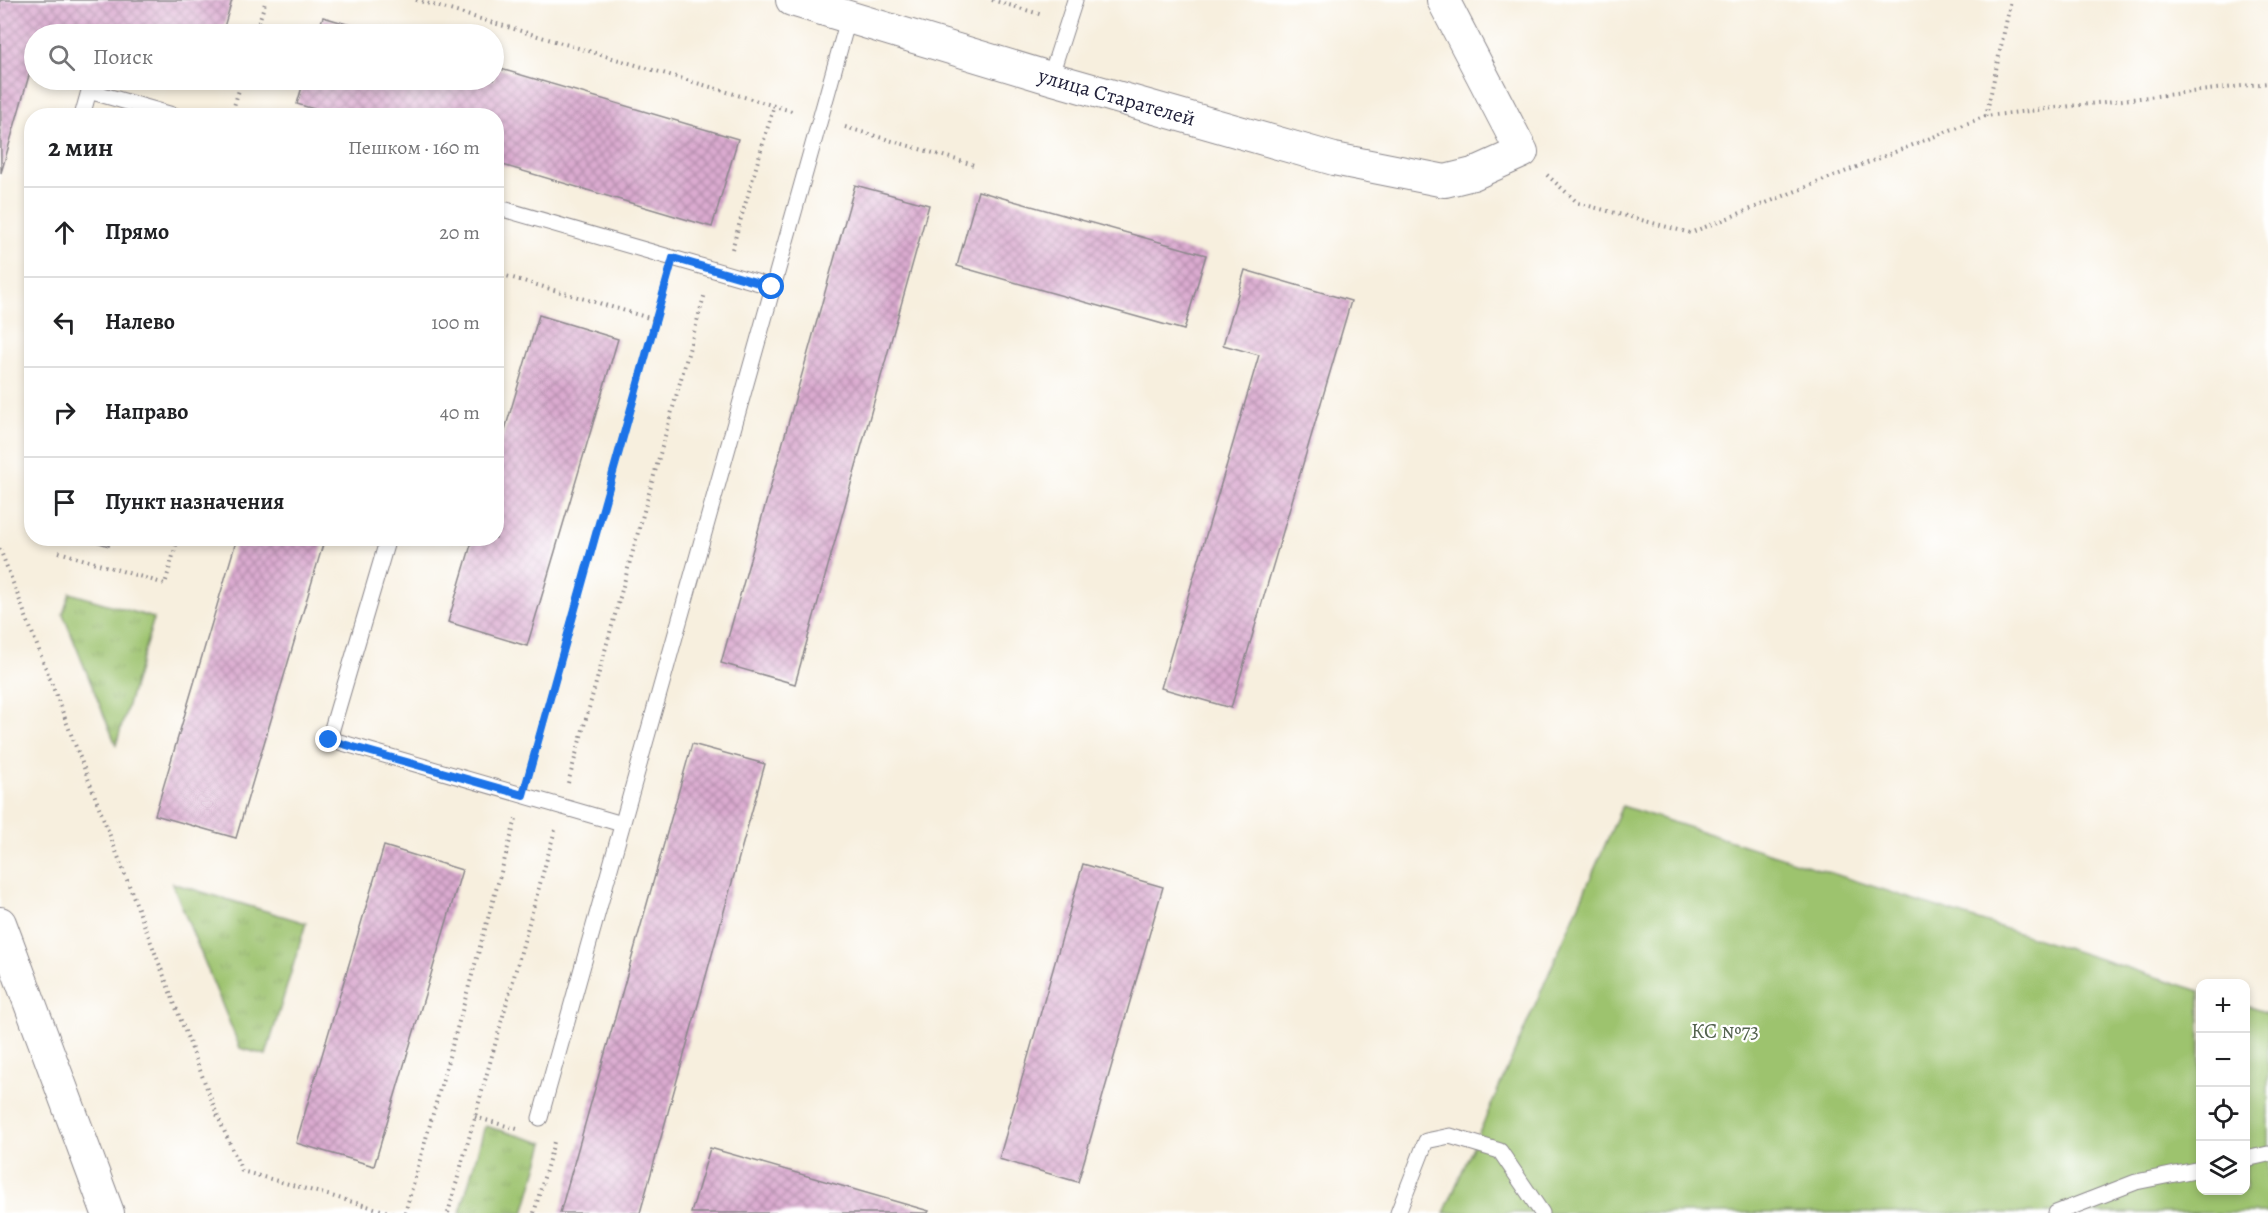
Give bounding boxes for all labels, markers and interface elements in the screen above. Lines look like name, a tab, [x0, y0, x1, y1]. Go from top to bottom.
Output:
search box	[24, 24, 504, 90]
icon: search	[45, 41, 78, 74]
text: Поиск	[93, 42, 153, 72]
street label: улица Старателей	[1034, 61, 1199, 133]
text: 2 мин	[48, 130, 113, 165]
text: Пешком · 160 m	[348, 134, 480, 161]
icon: ahead	[48, 216, 81, 249]
text: Прямо	[105, 217, 169, 247]
text: 20 m	[439, 219, 480, 246]
route start	[758, 273, 784, 299]
icon: left	[48, 306, 81, 339]
text: Налево	[105, 307, 175, 337]
text: 100 m	[431, 309, 480, 336]
icon: right	[48, 396, 81, 429]
text: Направо	[105, 397, 188, 427]
text: 40 m	[440, 399, 480, 426]
icon: arrive	[48, 486, 81, 519]
text: Пункт назначения	[105, 487, 284, 517]
route end	[315, 726, 341, 752]
map controls	[2196, 979, 2250, 1195]
button: +	[2196, 979, 2250, 1033]
park label: КС №73	[1691, 1017, 1759, 1045]
button: −	[2196, 1033, 2250, 1087]
button: locate	[2196, 1087, 2250, 1141]
button: layers	[2196, 1141, 2250, 1195]

